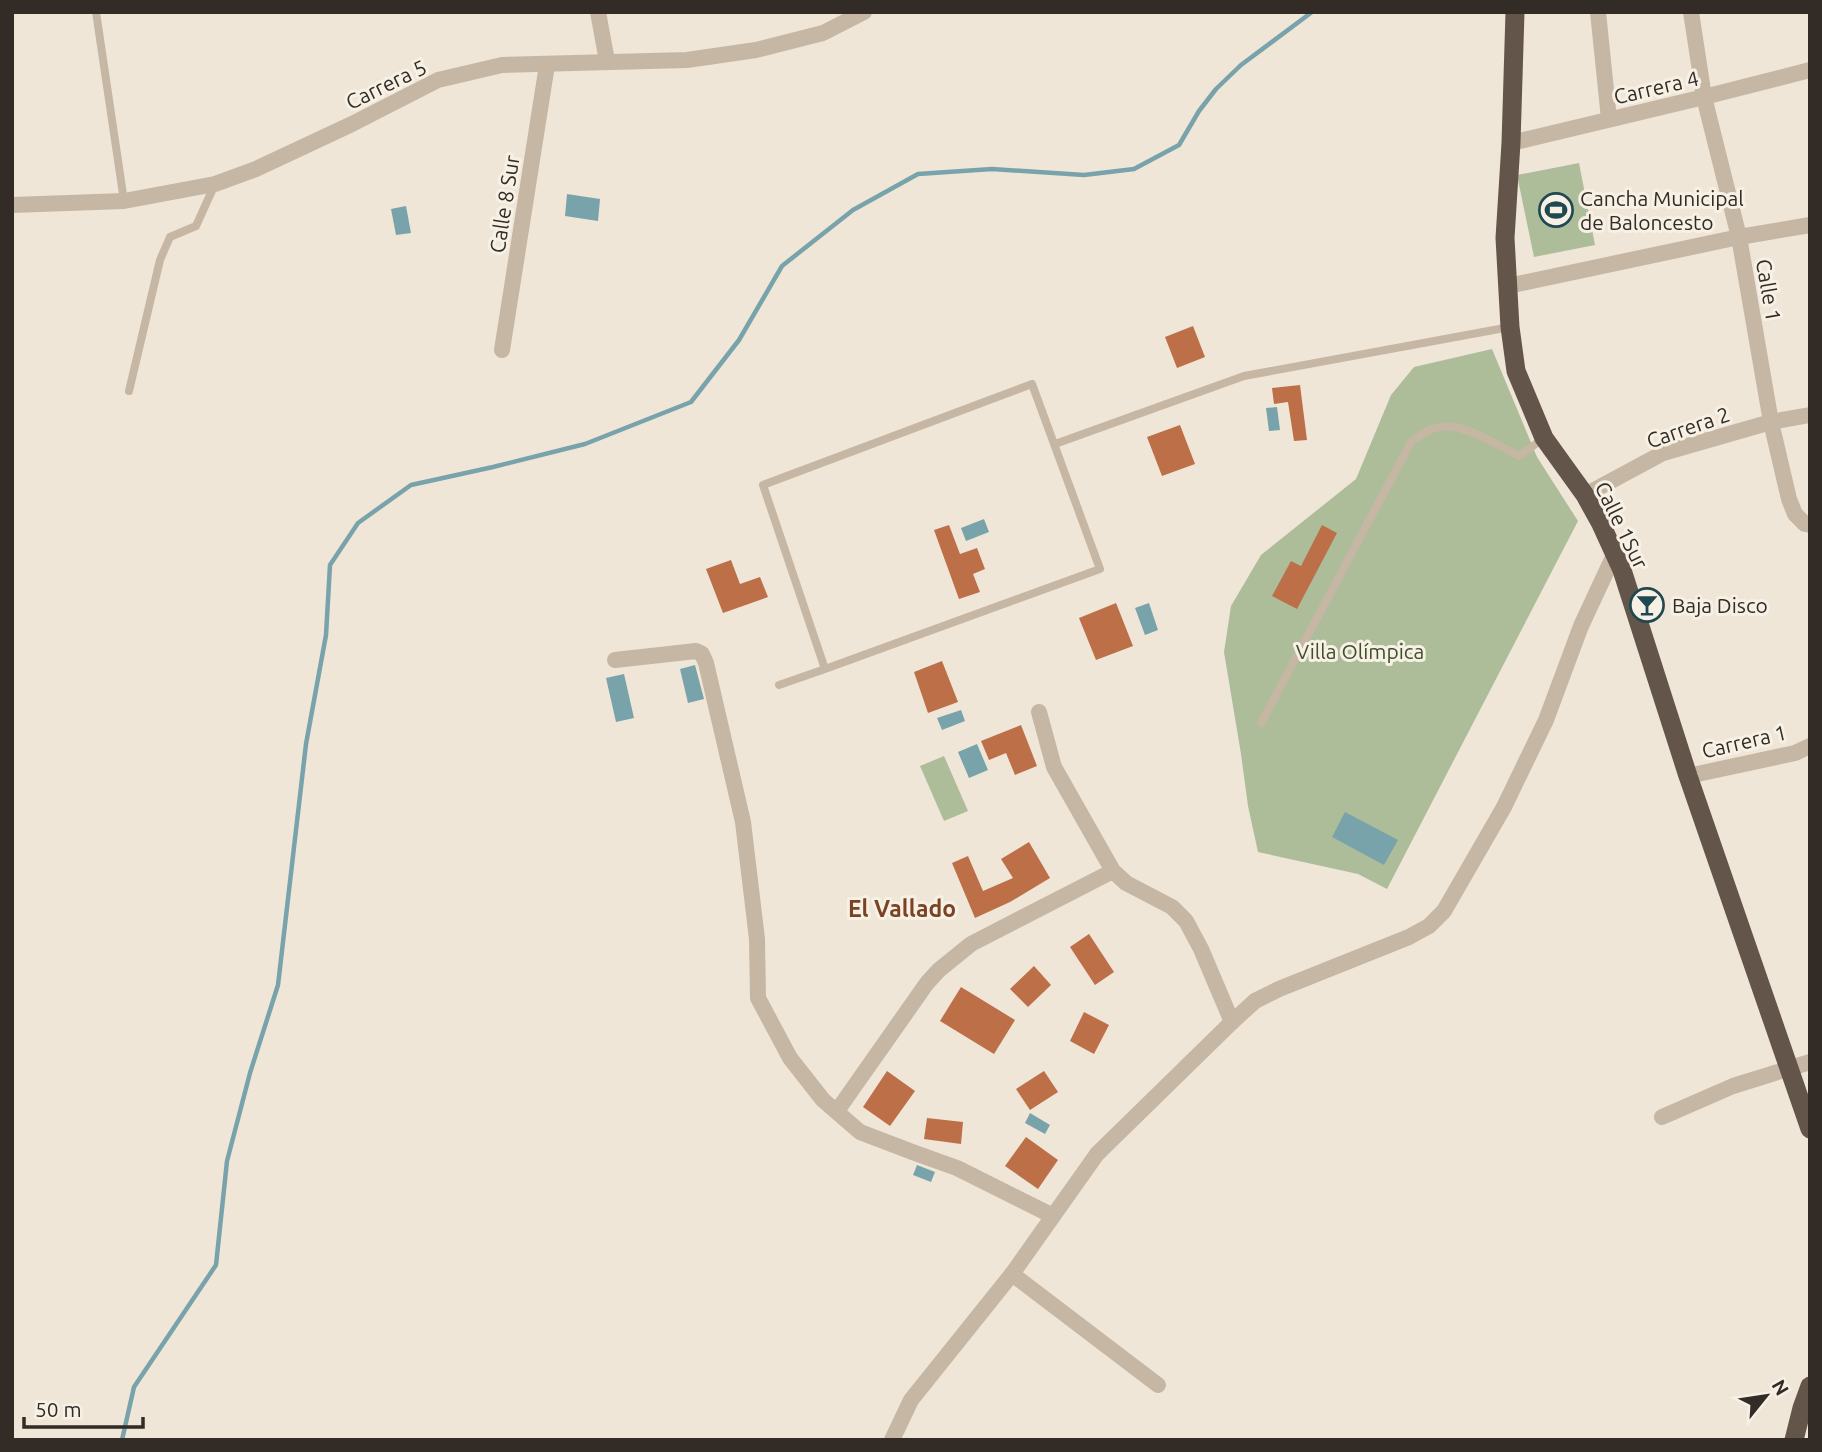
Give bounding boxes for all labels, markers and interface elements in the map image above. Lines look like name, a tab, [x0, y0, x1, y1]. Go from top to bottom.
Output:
street label: Carrera 5	[342, 54, 430, 114]
street label: Carrera 4	[1611, 66, 1701, 108]
street label: Calle 8 Sur	[484, 153, 524, 255]
place label: Cancha Municipal de Baloncesto	[1580, 186, 1744, 234]
sports icon: Cancha Municipal de Baloncesto	[1537, 191, 1575, 229]
street label: Calle 1	[1752, 257, 1786, 323]
street label: Carrera 2	[1643, 402, 1733, 452]
street label: Calle 1Sur	[1591, 478, 1653, 572]
bar icon: Baja Disco	[1628, 586, 1666, 624]
place label: Baja Disco	[1672, 593, 1768, 617]
park label: Villa Olímpica	[1296, 639, 1424, 663]
street label: Carrera 1	[1699, 720, 1789, 762]
district label: El Vallado	[848, 896, 956, 921]
north arrow	[1731, 1361, 1801, 1431]
text: N	[1768, 1376, 1794, 1399]
scale bar	[24, 1386, 144, 1430]
text: 50 m	[35, 1397, 82, 1421]

